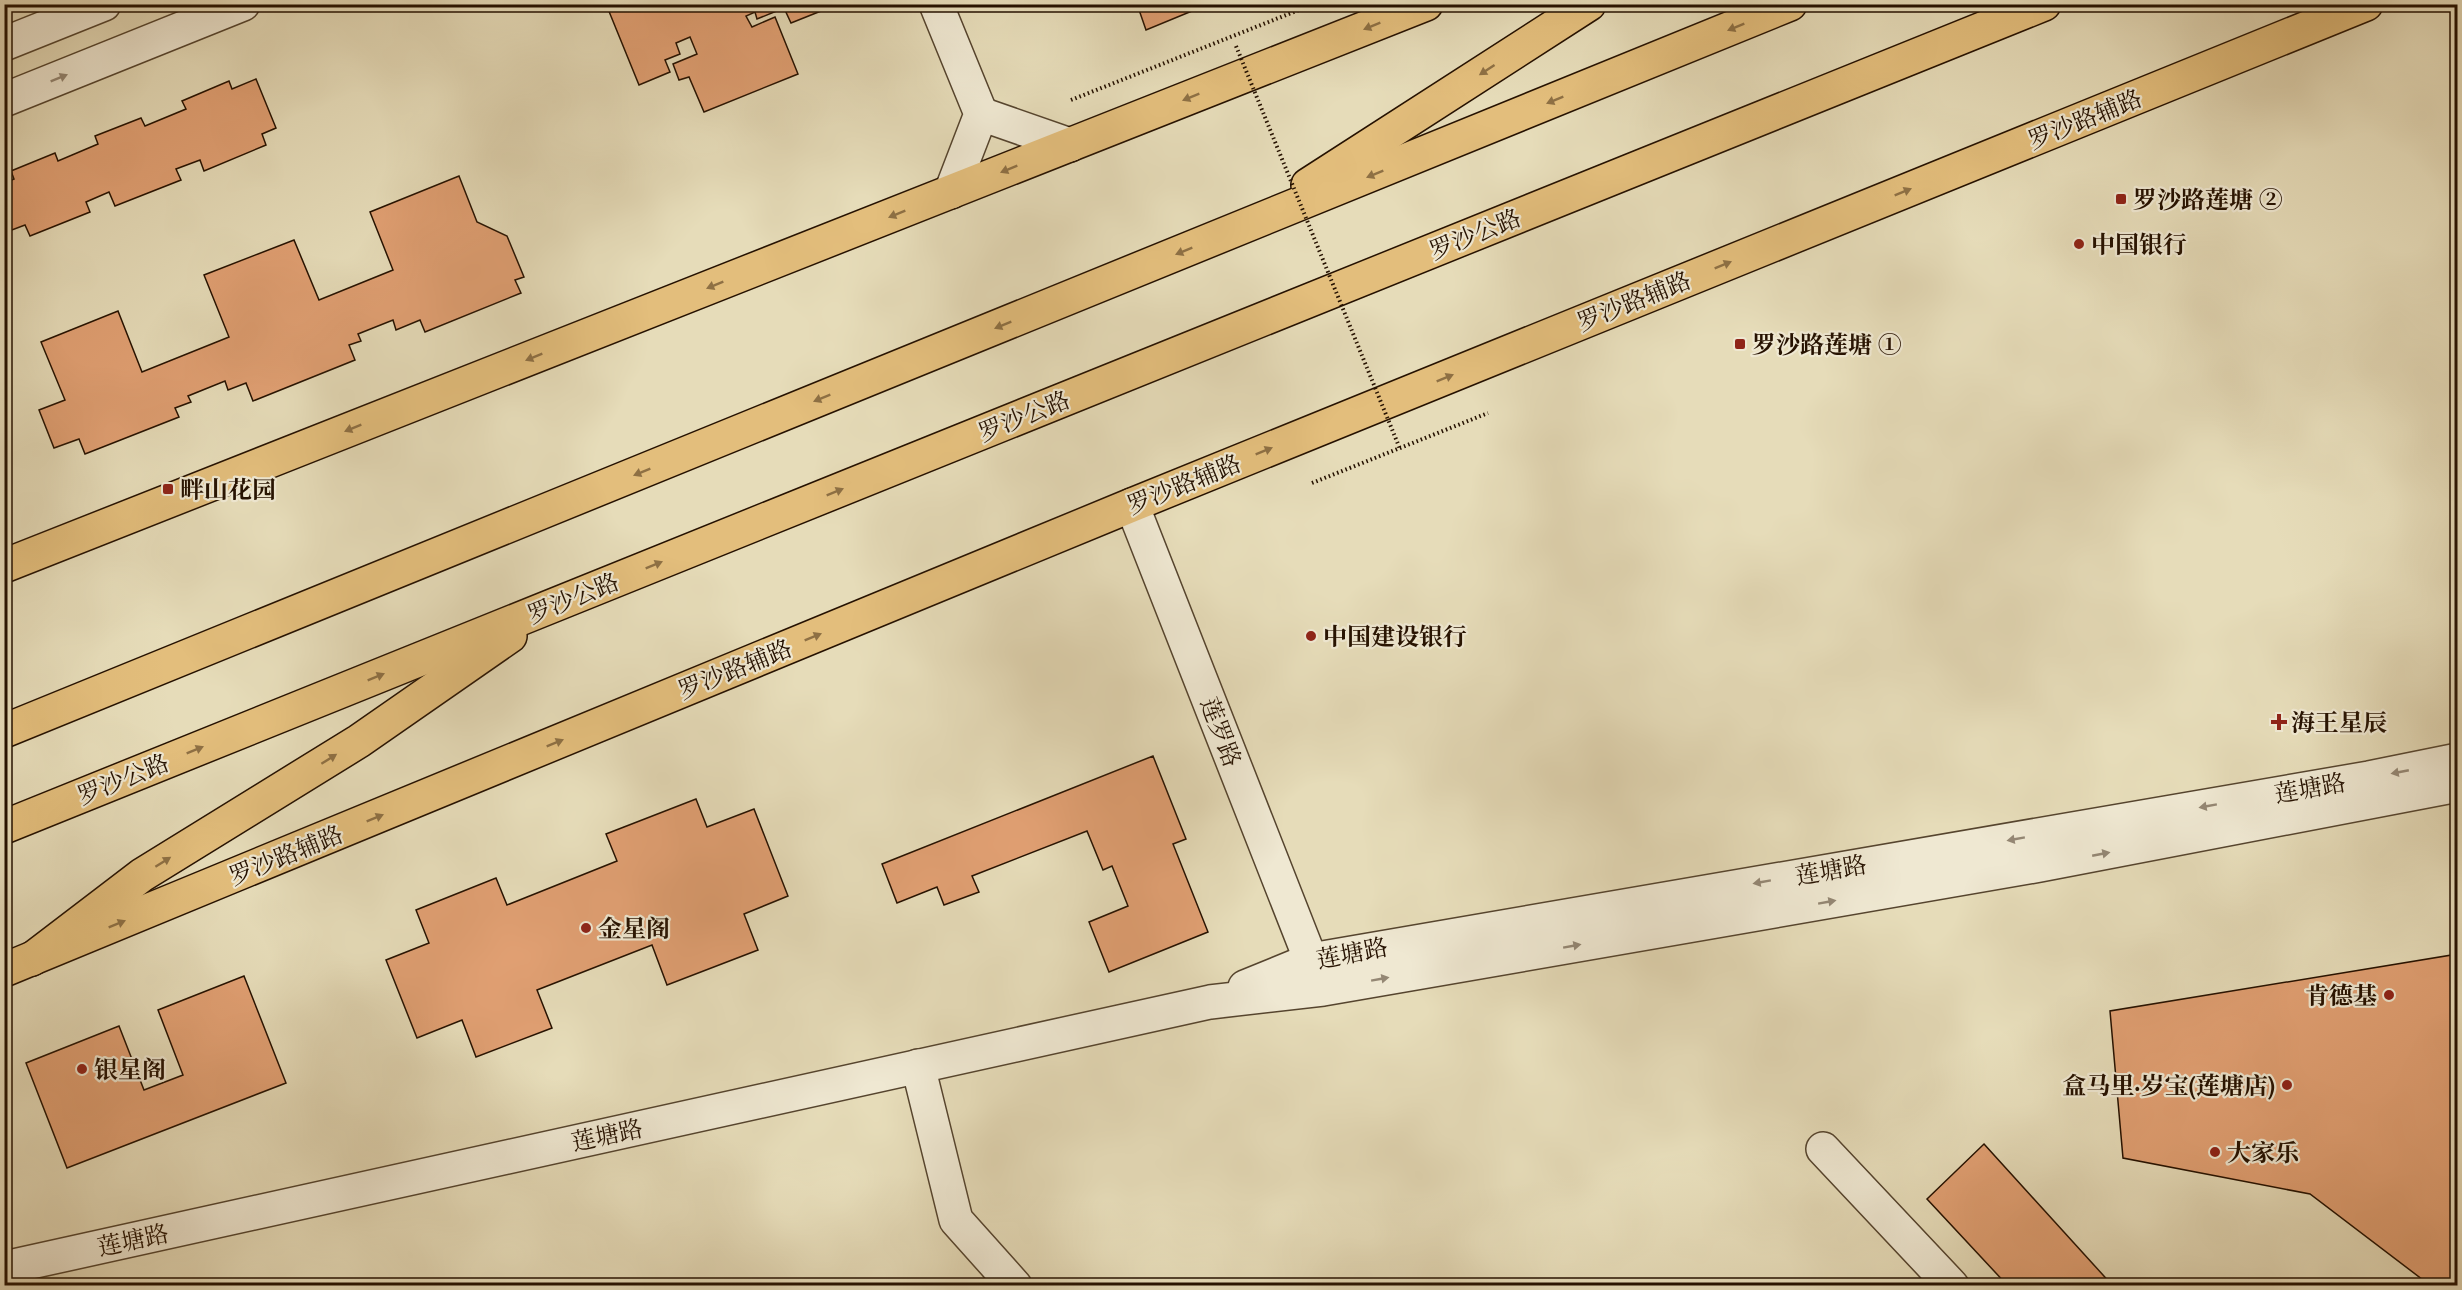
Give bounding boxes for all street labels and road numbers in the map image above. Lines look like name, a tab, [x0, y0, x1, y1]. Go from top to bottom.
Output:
street label: 罗沙路辅路	[2024, 82, 2146, 156]
street label: 罗沙公路	[1425, 202, 1525, 266]
street label: 罗沙路辅路	[1573, 264, 1695, 338]
street label: 罗沙公路	[974, 384, 1074, 448]
street label: 罗沙路辅路	[1123, 447, 1245, 521]
street label: 罗沙公路	[523, 566, 623, 630]
street label: 罗沙路辅路	[674, 632, 796, 706]
street label: 莲罗路	[1194, 693, 1248, 771]
street label: 罗沙公路	[73, 747, 173, 811]
street label: 莲塘路	[2272, 766, 2348, 810]
street label: 罗沙路辅路	[225, 818, 347, 892]
street label: 莲塘路	[1793, 848, 1869, 892]
street label: 莲塘路	[1314, 931, 1390, 975]
street label: 莲塘路	[569, 1112, 645, 1158]
street label: 莲塘路	[95, 1217, 171, 1263]

